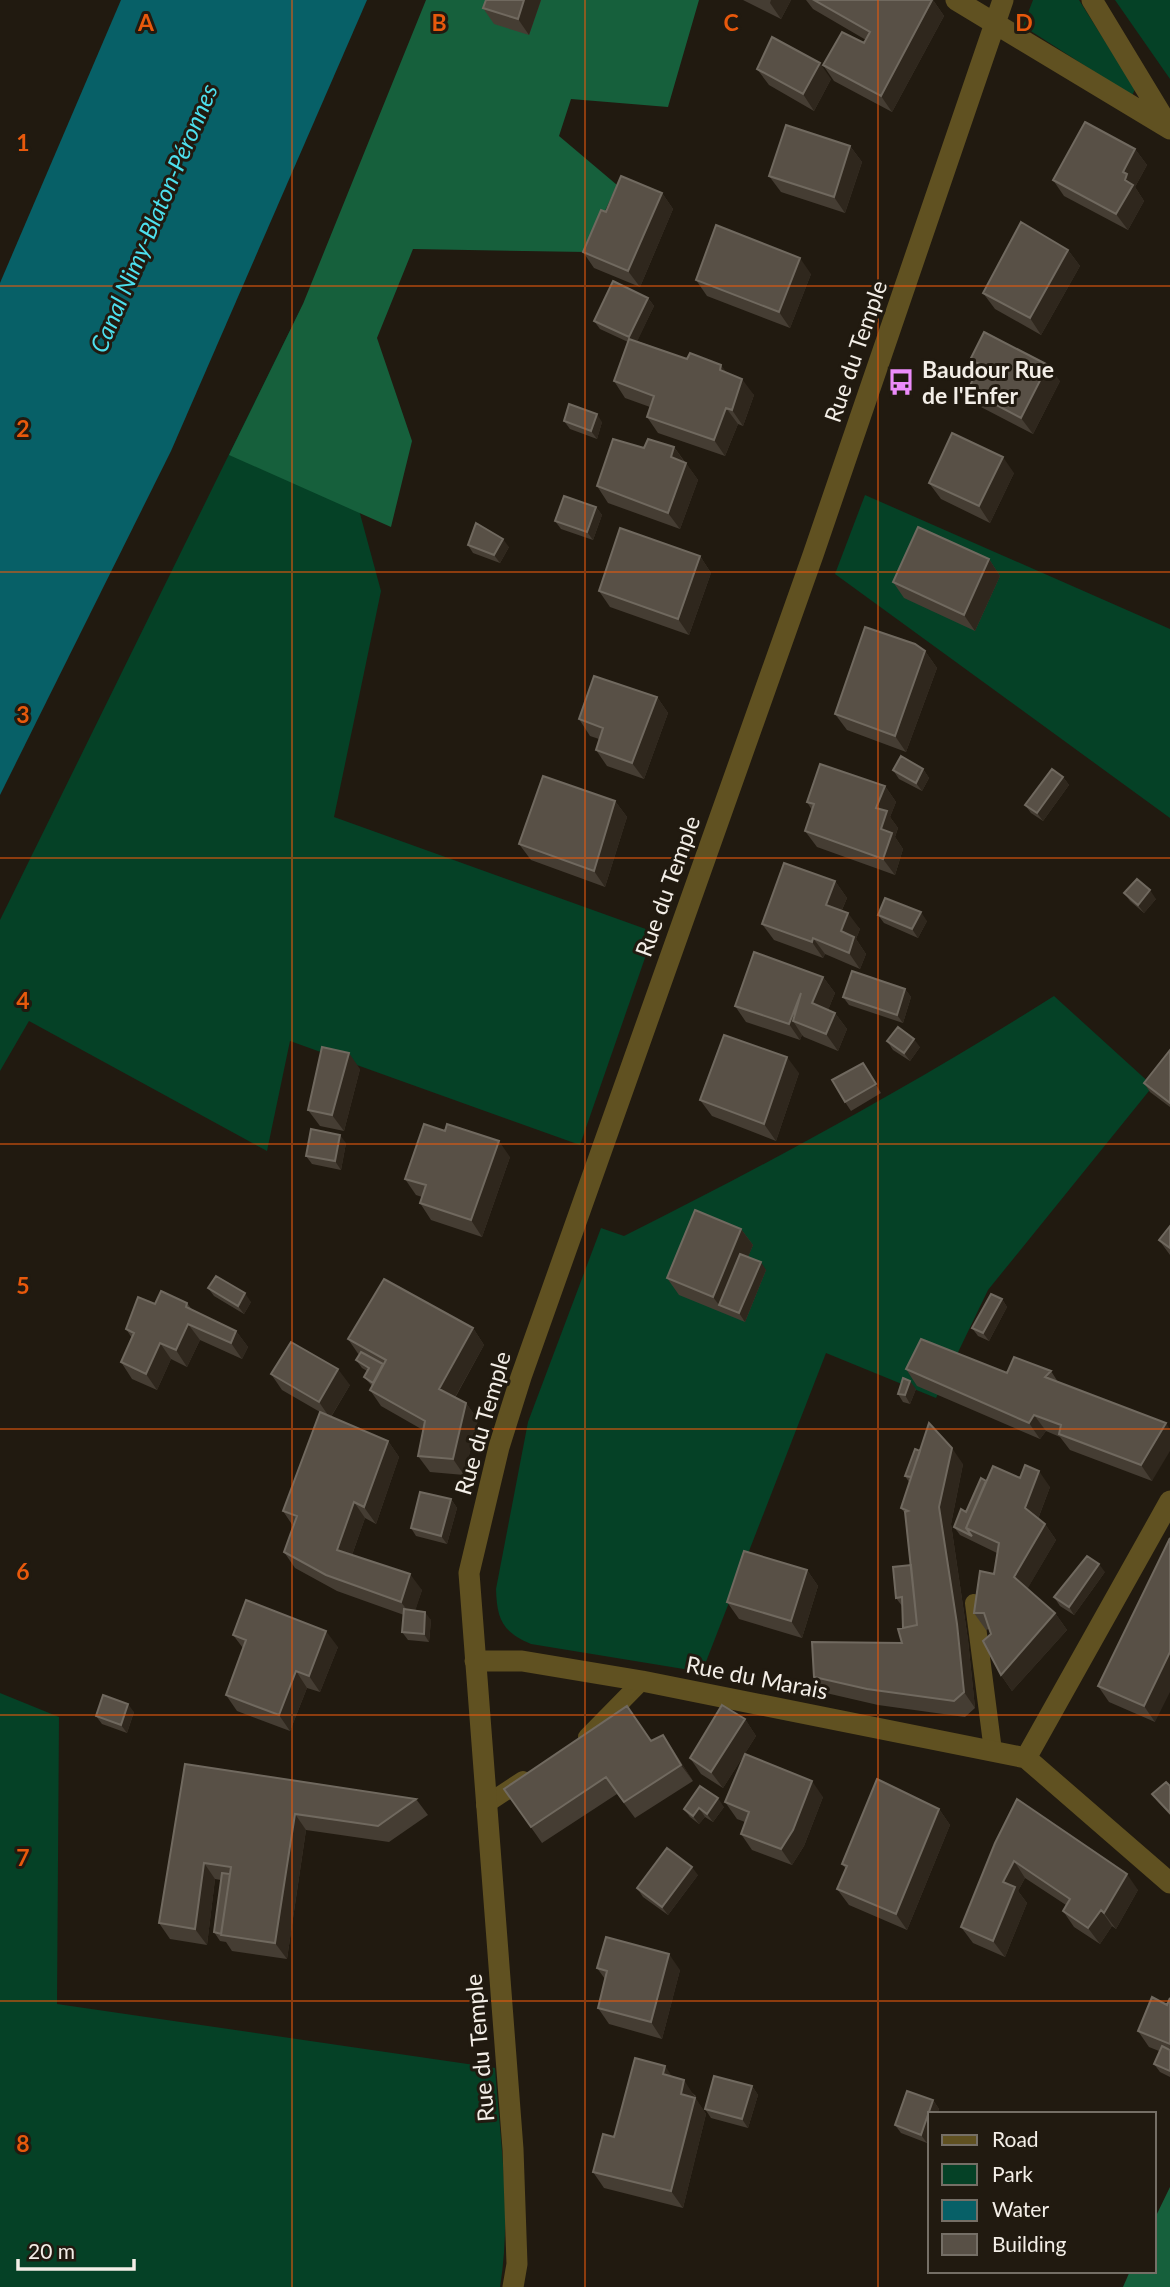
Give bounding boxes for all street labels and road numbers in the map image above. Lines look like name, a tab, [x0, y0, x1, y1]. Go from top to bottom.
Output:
street label: Rue du Temple	[818, 276, 892, 426]
street label: Rue du Temple	[629, 812, 705, 960]
street label: Rue du Temple	[448, 1348, 516, 1498]
street label: Rue du Marais	[684, 1650, 830, 1704]
street label: Rue du Temple	[459, 1973, 499, 2123]

